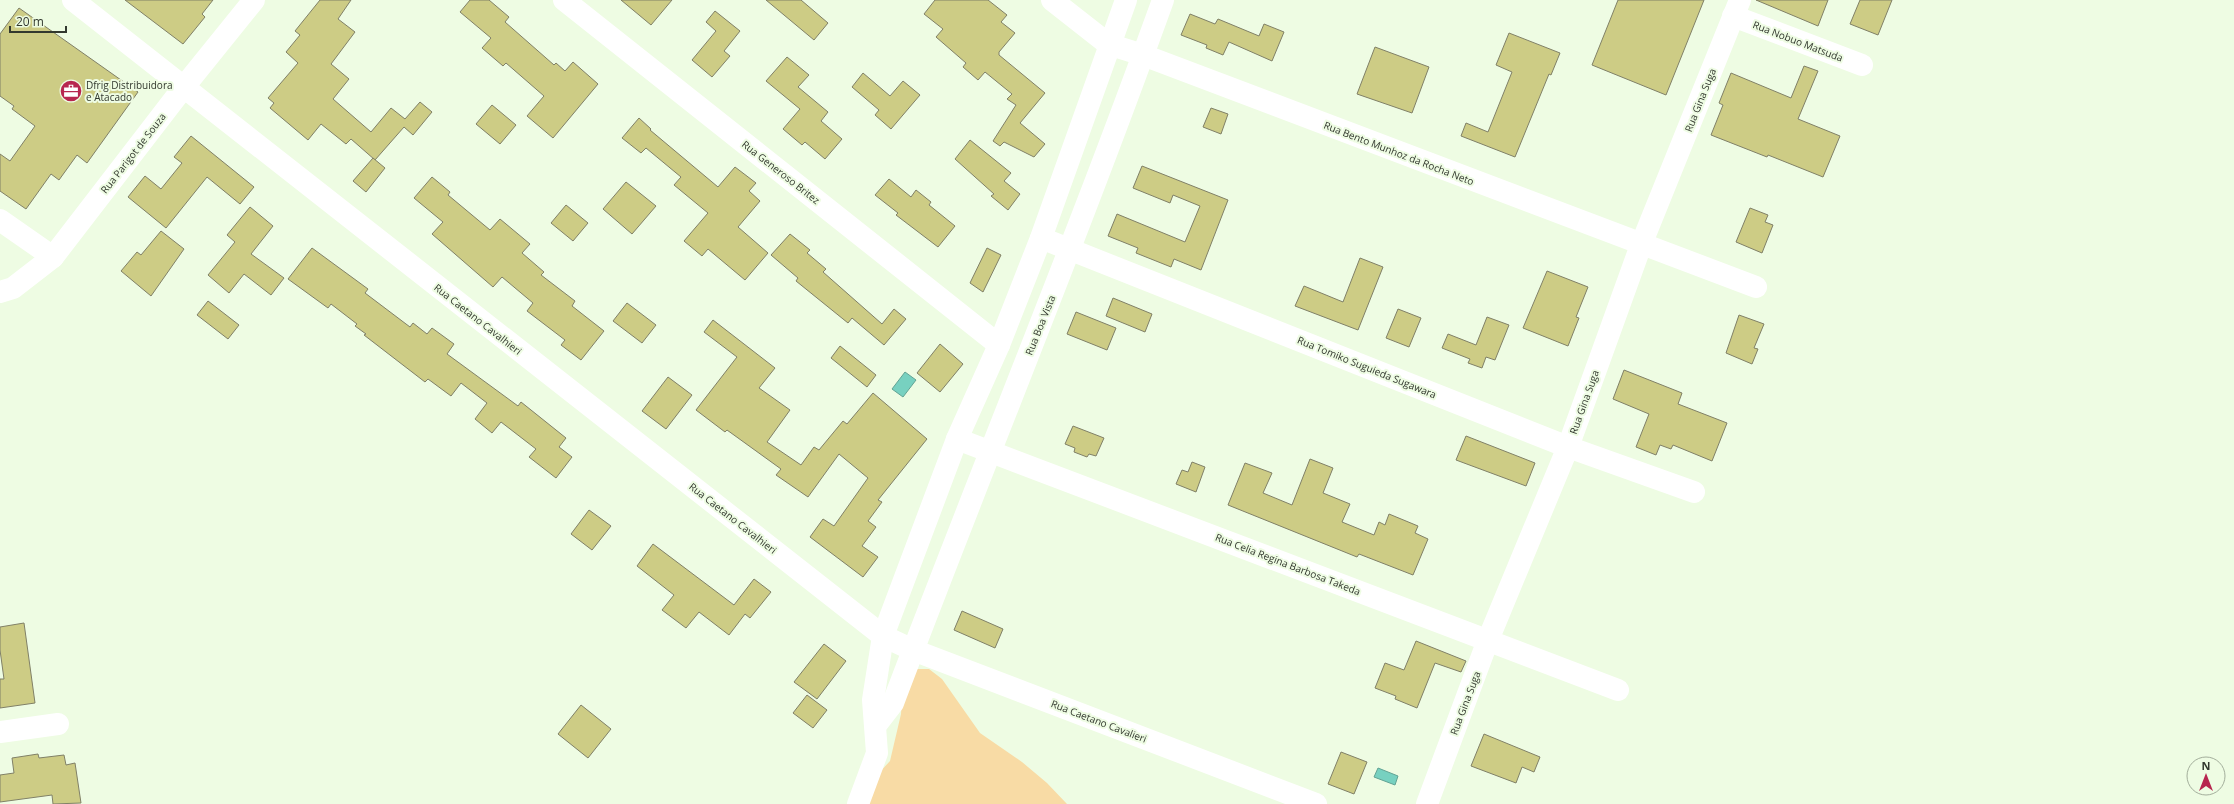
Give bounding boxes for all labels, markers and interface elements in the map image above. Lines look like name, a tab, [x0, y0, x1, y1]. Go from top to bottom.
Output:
scale bar	[10, 8, 66, 34]
text: 20 m	[16, 13, 44, 30]
street label: Rua Nobuo Matsuda	[1751, 17, 1845, 65]
street label: Rua Gina Suga	[1681, 66, 1719, 134]
office icon: Dfrig Distribuidora e Atacado	[58, 78, 84, 104]
place label: Dfrig Distribuidora e Atacado	[86, 78, 173, 104]
street label: Rua Parigot de Souza	[97, 110, 169, 196]
street label: Rua Bento Munhoz da Rocha Neto	[1322, 118, 1476, 188]
street label: Rua Generoso Britez	[739, 137, 823, 207]
street label: Rua Caetano Cavalhieri	[431, 280, 525, 358]
street label: Rua Boa Vista	[1022, 293, 1058, 357]
street label: Rua Tomiko Suguieda Sugawara	[1295, 333, 1439, 401]
street label: Rua Gina Suga	[1566, 368, 1602, 436]
street label: Rua Caetano Cavalhieri	[686, 479, 780, 557]
street label: Rua Celia Regina Barbosa Takeda	[1213, 530, 1363, 598]
street label: Rua Gina Suga	[1446, 669, 1484, 737]
street label: Rua Caetano Cavalieri	[1049, 696, 1149, 746]
north arrow	[2186, 756, 2226, 796]
text: N	[2202, 758, 2210, 773]

